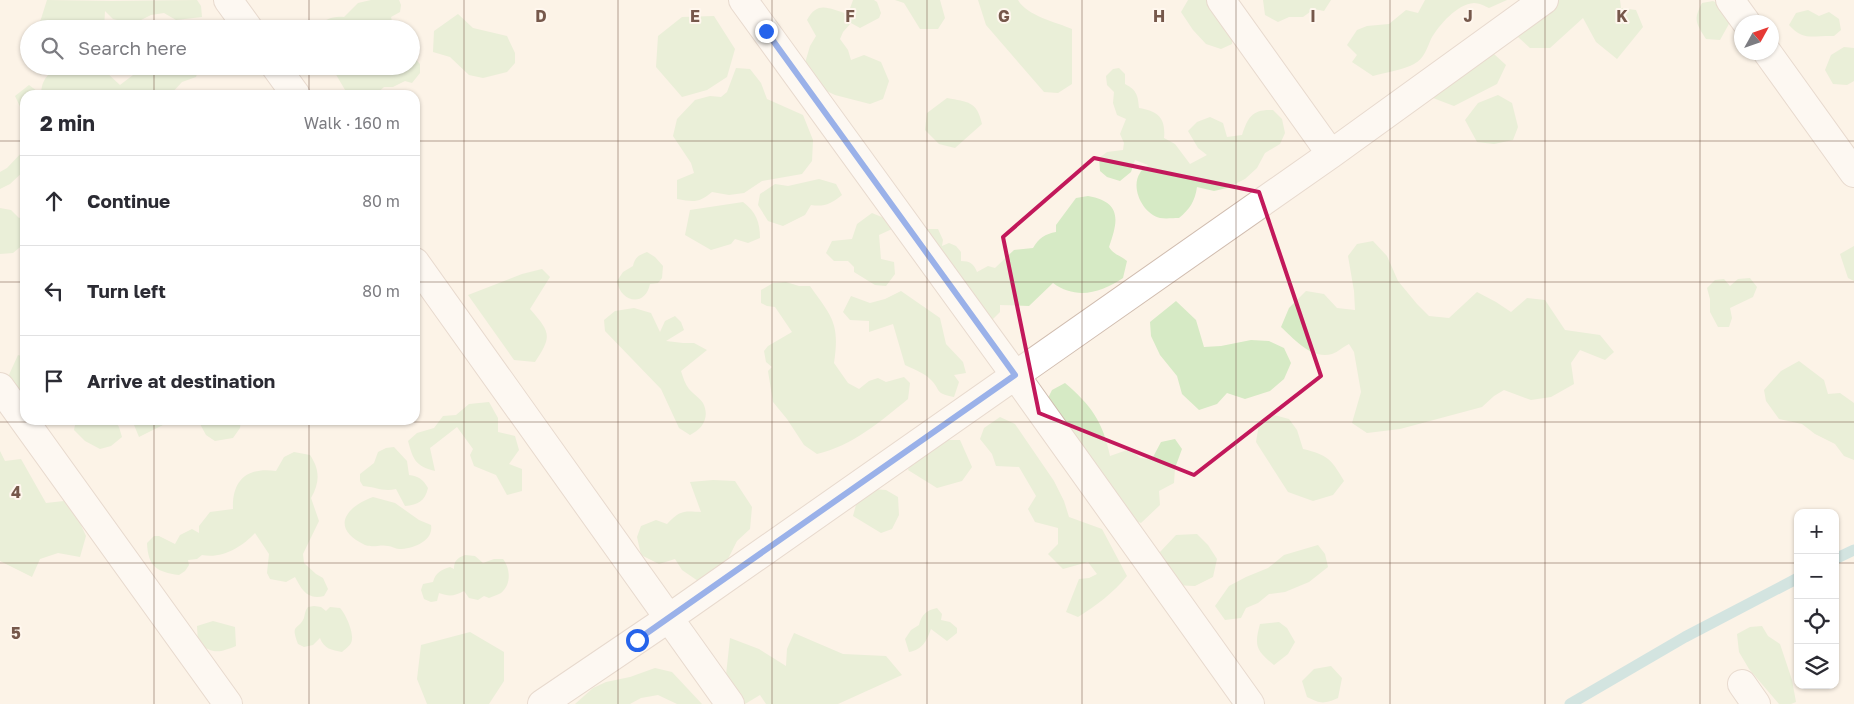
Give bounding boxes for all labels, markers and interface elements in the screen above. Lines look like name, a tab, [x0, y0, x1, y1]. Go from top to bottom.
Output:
text: D	[535, 6, 547, 26]
text: E	[690, 6, 700, 26]
text: F	[845, 6, 855, 26]
text: G	[998, 6, 1010, 26]
text: H	[1153, 6, 1165, 26]
text: I	[1310, 6, 1316, 26]
text: J	[1463, 6, 1473, 26]
text: K	[1616, 6, 1628, 26]
north arrow	[1734, 15, 1779, 60]
search box	[20, 20, 420, 75]
route end	[755, 20, 778, 43]
icon: search	[38, 34, 66, 62]
text: Search here	[78, 36, 187, 59]
text: 2 min	[40, 110, 95, 136]
text: Walk · 160 m	[304, 113, 400, 133]
icon: ahead	[40, 187, 68, 215]
text: Continue	[87, 189, 170, 212]
text: 80 m	[362, 191, 400, 211]
icon: left	[40, 277, 68, 305]
text: Turn left	[87, 279, 166, 302]
text: 80 m	[362, 281, 400, 301]
icon: arrive	[40, 367, 68, 395]
text: Arrive at destination	[87, 369, 275, 392]
text: 4	[11, 482, 21, 502]
map controls	[1794, 509, 1839, 689]
button: +	[1794, 509, 1839, 554]
button: −	[1794, 554, 1839, 599]
button: locate	[1794, 599, 1839, 644]
text: 5	[11, 623, 21, 643]
route start	[626, 629, 649, 652]
button: layers	[1794, 644, 1839, 689]

